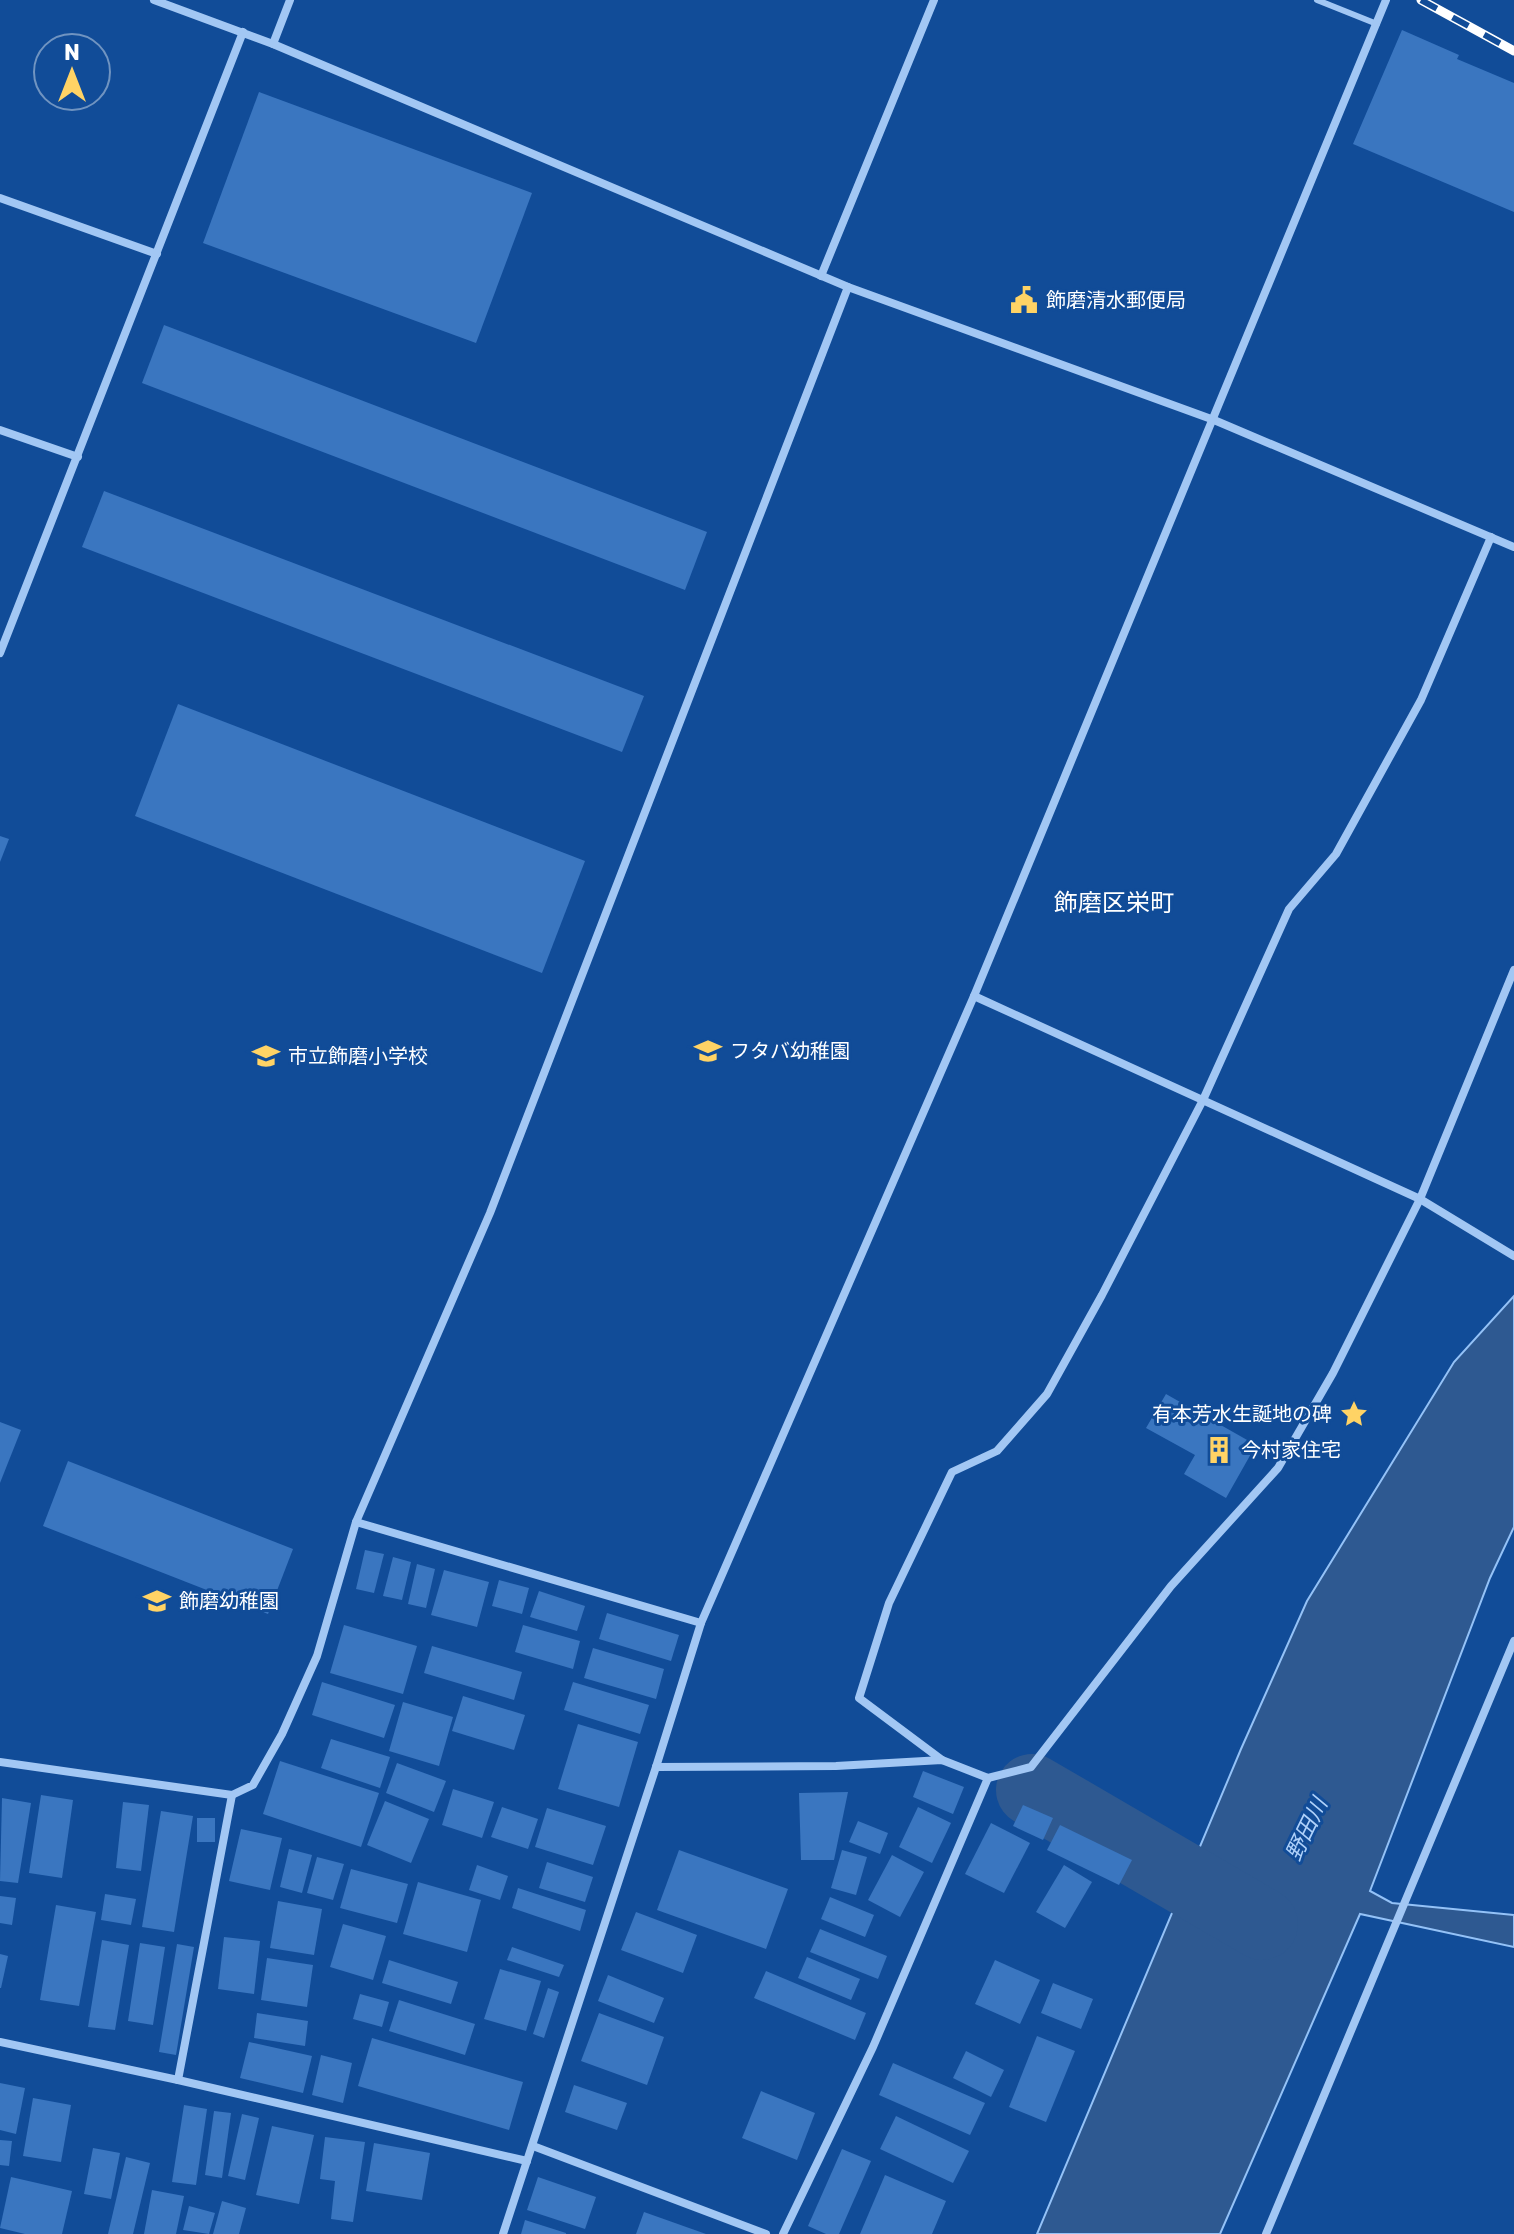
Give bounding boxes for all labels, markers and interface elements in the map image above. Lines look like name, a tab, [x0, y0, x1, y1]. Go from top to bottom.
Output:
north arrow	[32, 32, 112, 112]
text: N	[64, 39, 80, 66]
public building icon: 飾磨清水郵便局	[1009, 285, 1039, 315]
place label: 飾磨清水郵便局	[1046, 288, 1186, 312]
district label: 飾磨区栄町	[1054, 889, 1174, 917]
school or university icon: フタバ幼稚園	[693, 1036, 723, 1066]
place label: フタバ幼稚園	[730, 1039, 850, 1063]
school or university icon: 市立飾磨小学校	[251, 1041, 281, 1071]
place label: 市立飾磨小学校	[288, 1044, 428, 1068]
place icon: 有本芳水生誕地の碑	[1339, 1399, 1369, 1429]
place label: 有本芳水生誕地の碑	[1152, 1402, 1332, 1426]
building icon: 今村家住宅	[1204, 1435, 1234, 1465]
place label: 今村家住宅	[1241, 1438, 1341, 1462]
school or university icon: 飾磨幼稚園	[142, 1586, 172, 1616]
place label: 飾磨幼稚園	[179, 1589, 279, 1613]
water label: 野田川	[1280, 1792, 1334, 1865]

